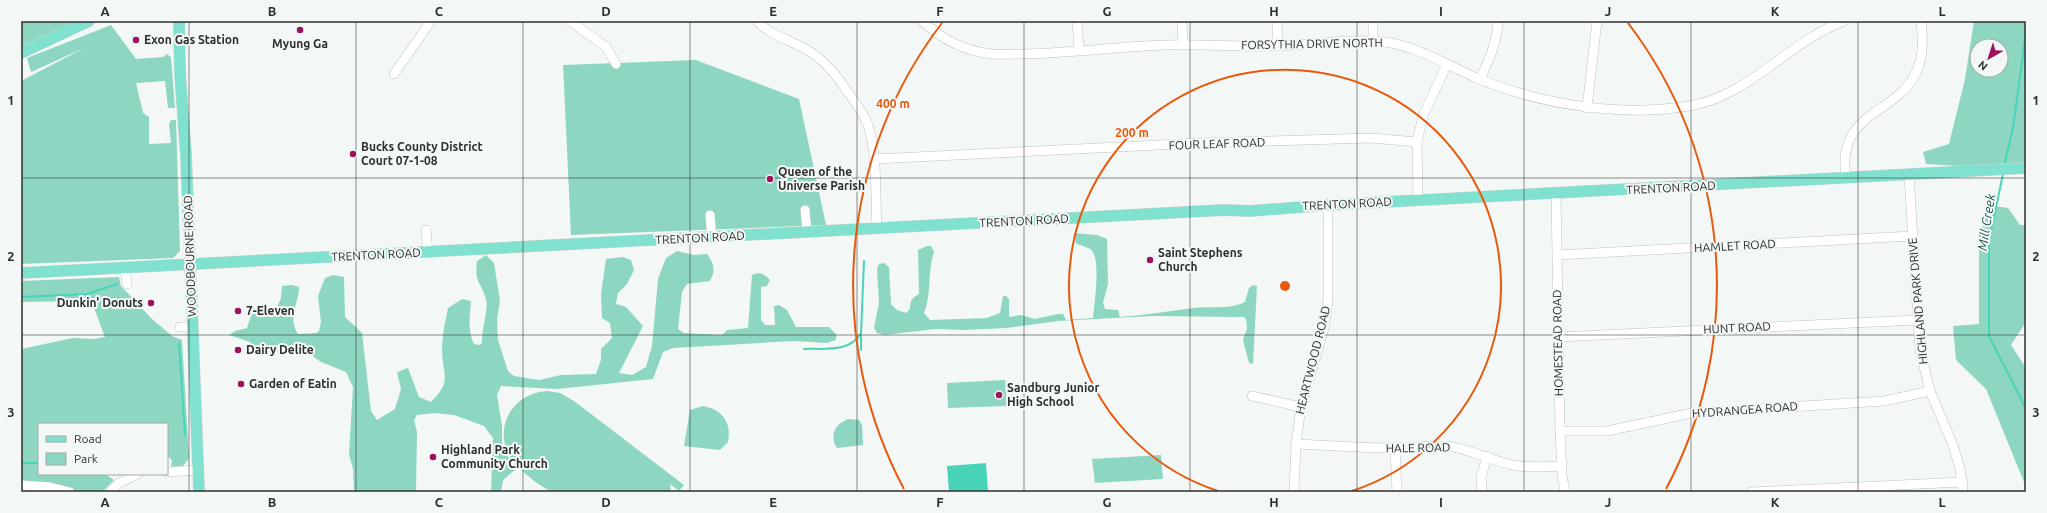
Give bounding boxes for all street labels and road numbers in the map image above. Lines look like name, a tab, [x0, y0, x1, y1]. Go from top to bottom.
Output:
street label: FORSYTHIA DRIVE NORTH	[1241, 36, 1383, 51]
street label: FOUR LEAF ROAD	[1168, 135, 1266, 152]
street label: TRENTON ROAD	[1626, 179, 1716, 196]
street label: WOODBOURNE ROAD	[181, 195, 198, 317]
street label: TRENTON ROAD	[1302, 195, 1392, 212]
street label: TRENTON ROAD	[979, 212, 1069, 229]
street label: TRENTON ROAD	[655, 229, 745, 246]
street label: HAMLET ROAD	[1694, 237, 1776, 254]
street label: HIGHLAND PARK DRIVE	[1905, 237, 1930, 365]
street label: TRENTON ROAD	[331, 246, 421, 263]
street label: HOMESTEAD ROAD	[1550, 290, 1565, 396]
street label: HEARTWOOD ROAD	[1293, 304, 1332, 415]
street label: HUNT ROAD	[1703, 319, 1771, 336]
street label: HYDRANGEA ROAD	[1691, 399, 1798, 420]
street label: HALE ROAD	[1386, 440, 1450, 455]

